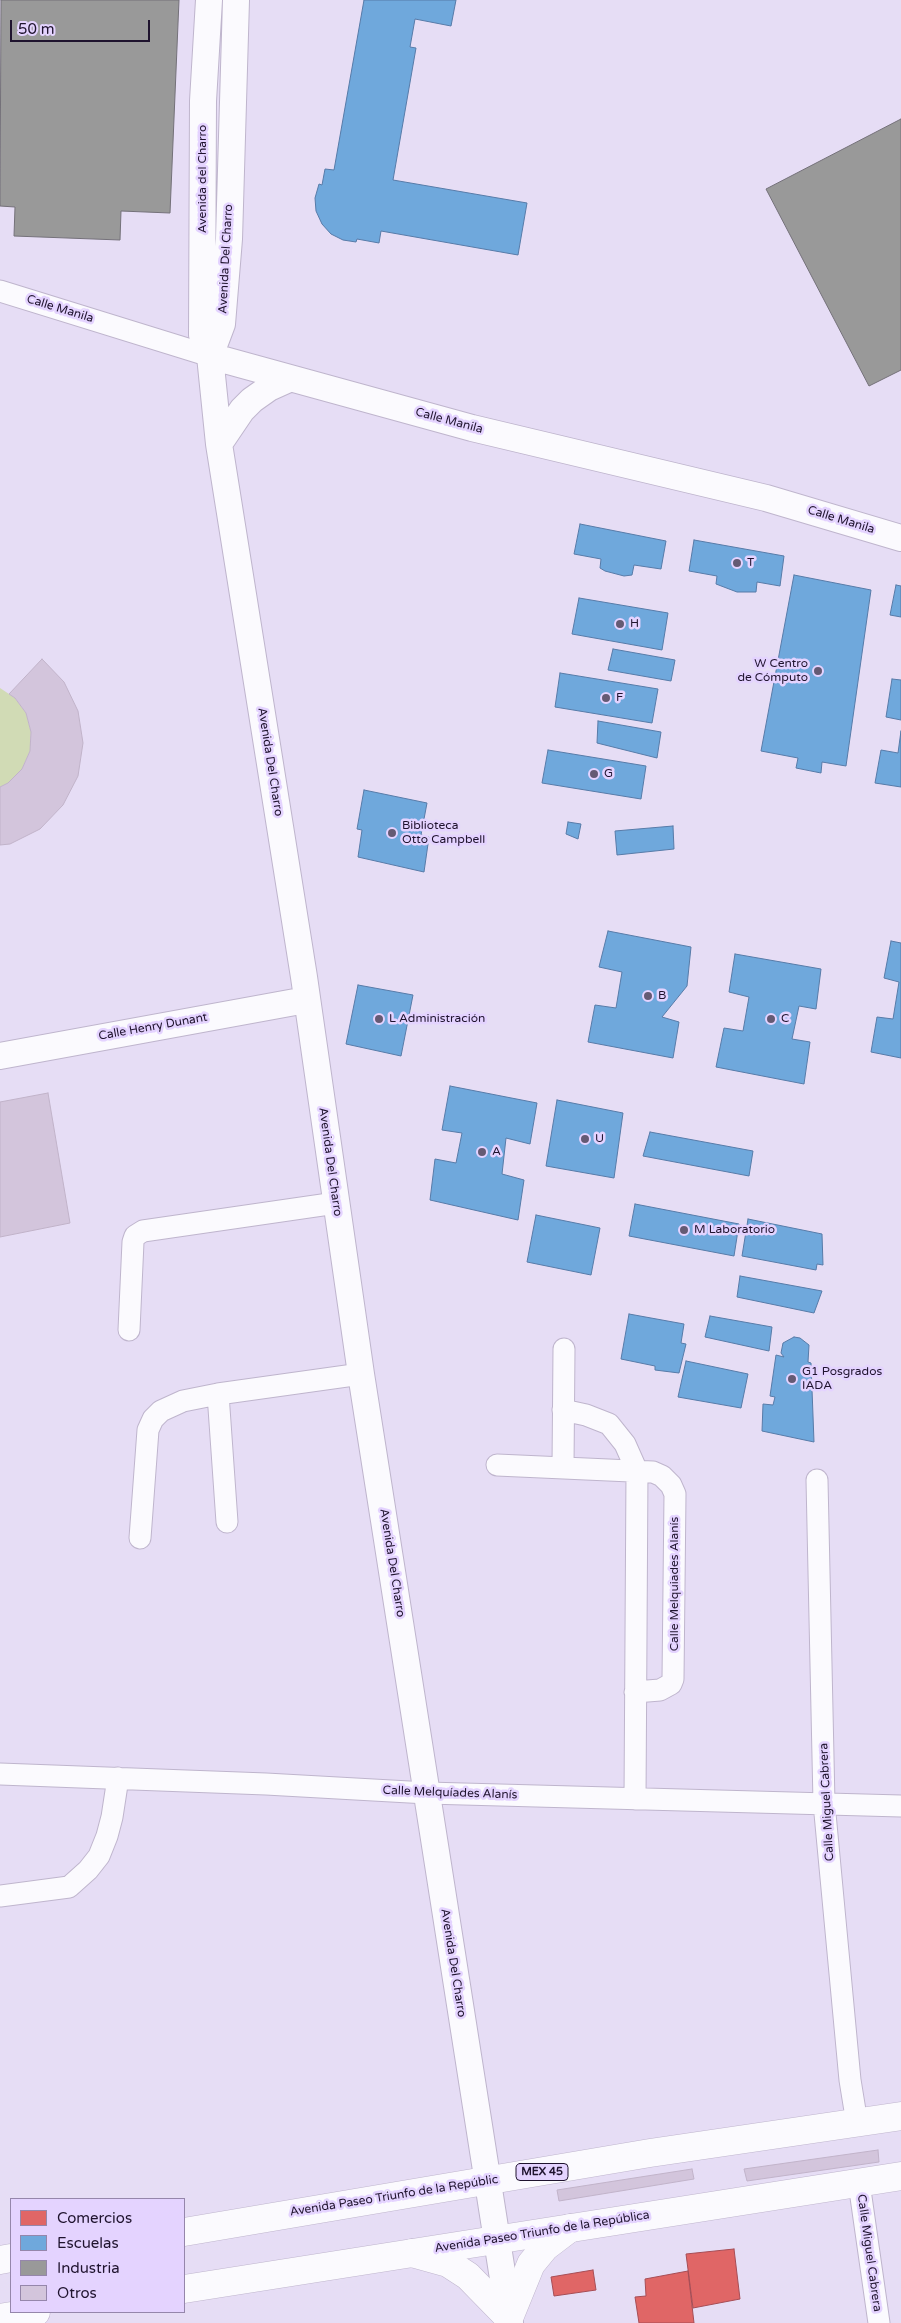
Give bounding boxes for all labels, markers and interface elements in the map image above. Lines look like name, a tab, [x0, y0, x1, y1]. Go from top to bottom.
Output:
scale bar	[12, 10, 152, 42]
text: 50 m	[18, 20, 55, 38]
street label: Avenida del Charro	[196, 125, 210, 233]
street label: Avenida Del Charro	[216, 204, 236, 314]
street label: Calle Manila	[25, 292, 95, 326]
street label: Calle Manila	[414, 405, 484, 437]
street label: Calle Manila	[806, 503, 876, 537]
place label: T	[747, 556, 754, 570]
marker: T	[731, 557, 743, 569]
place label: H	[630, 617, 639, 631]
marker: H	[614, 618, 626, 630]
place label: W Centro de Cómputo	[737, 657, 808, 685]
marker: W Centro de Cómputo	[812, 665, 824, 677]
place label: F	[616, 691, 623, 705]
marker: F	[600, 692, 612, 704]
street label: Avenida Del Charro	[254, 707, 286, 817]
place label: G	[604, 767, 613, 781]
marker: G	[588, 768, 600, 780]
place label: Biblioteca Otto Campbell	[402, 819, 485, 847]
marker: Biblioteca Otto Campbell	[386, 827, 398, 839]
place label: B	[658, 989, 666, 1003]
marker: B	[642, 990, 654, 1002]
street label: Calle Henry Dunant	[98, 1010, 208, 1044]
place label: L Administración	[389, 1012, 485, 1026]
place label: C	[781, 1012, 789, 1026]
marker: L Administración	[373, 1013, 385, 1025]
marker: C	[765, 1013, 777, 1025]
street label: Avenida Del Charro	[315, 1107, 345, 1217]
place label: U	[595, 1132, 604, 1146]
marker: U	[579, 1133, 591, 1145]
place label: A	[492, 1145, 501, 1159]
marker: A	[476, 1146, 488, 1158]
place label: M Laboratorio	[694, 1223, 775, 1237]
marker: M Laboratorio	[678, 1224, 690, 1236]
place label: G1 Posgrados IADA	[802, 1365, 882, 1393]
marker: G1 Posgrados IADA	[786, 1373, 798, 1385]
street label: Avenida Del Charro	[376, 1508, 408, 1618]
street label: Calle Melquiades Alanís	[668, 1517, 682, 1651]
street label: Calle Miguel Cabrera	[817, 1742, 837, 1862]
street label: Calle Melquíades Alanís	[382, 1783, 518, 1803]
street label: Avenida Del Charro	[437, 1908, 469, 2018]
road number: MEX 45	[516, 2164, 568, 2180]
street label: Avenida Paseo Triunfo de la Repúblic	[289, 2172, 499, 2220]
street label: Calle Miguel Cabrera	[854, 2193, 884, 2313]
legend	[10, 2198, 185, 2313]
street label: Avenida Paseo Triunfo de la República	[434, 2208, 650, 2256]
text: Comercios	[57, 2209, 132, 2227]
text: Escuelas	[57, 2234, 119, 2252]
text: Industria	[57, 2259, 120, 2277]
text: Otros	[57, 2284, 97, 2302]

